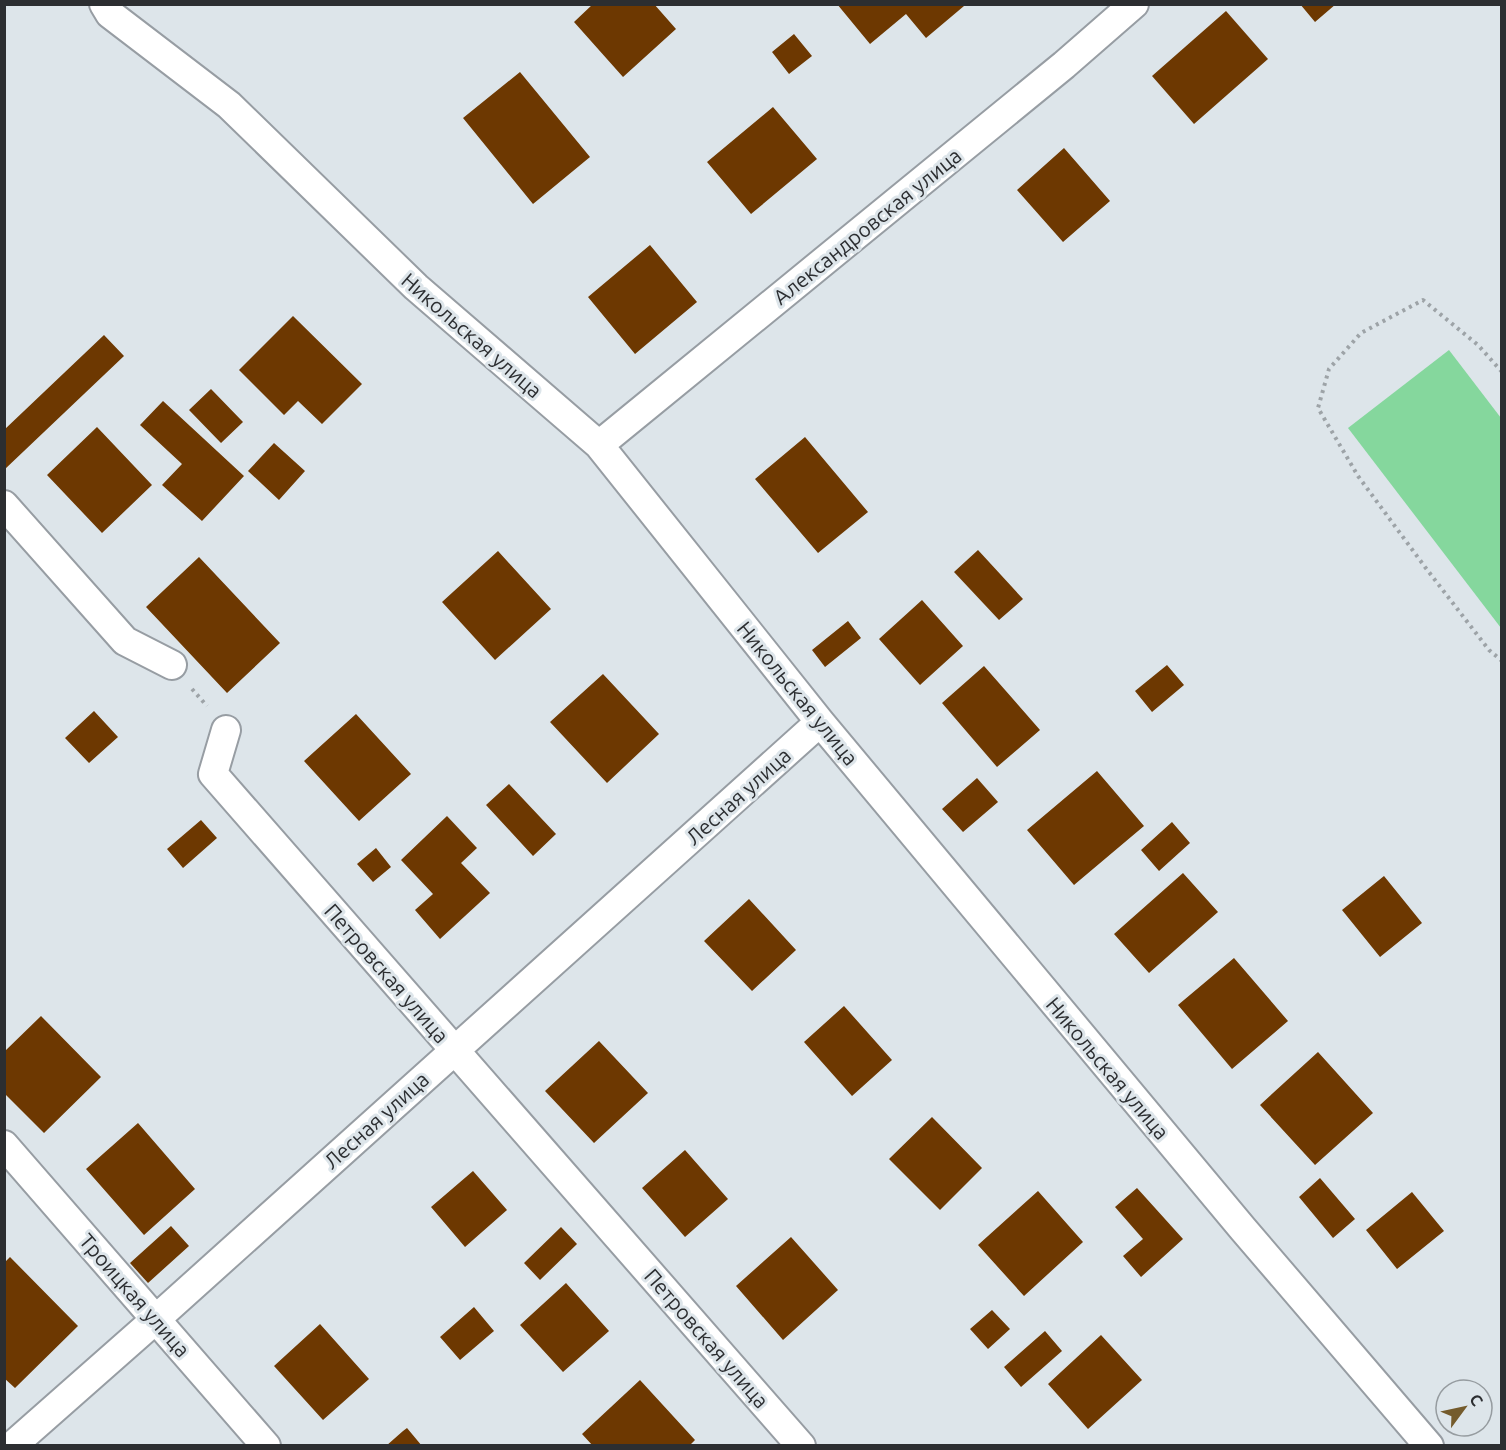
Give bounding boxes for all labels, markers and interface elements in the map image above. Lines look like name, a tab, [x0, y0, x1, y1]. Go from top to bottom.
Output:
street label: Александровская улица	[768, 143, 966, 309]
street label: Никольская улица	[397, 268, 547, 402]
street label: Никольская улица	[733, 616, 863, 770]
street label: Лесная улица	[681, 743, 795, 849]
street label: Петровская улица	[320, 899, 454, 1047]
street label: Никольская улица	[1042, 992, 1174, 1144]
street label: Лесная улица	[319, 1067, 433, 1173]
street label: Троицкая улица	[75, 1228, 195, 1362]
street label: Петровская улица	[640, 1264, 774, 1412]
north arrow	[1434, 1378, 1494, 1438]
text: С	[1466, 1391, 1487, 1409]

